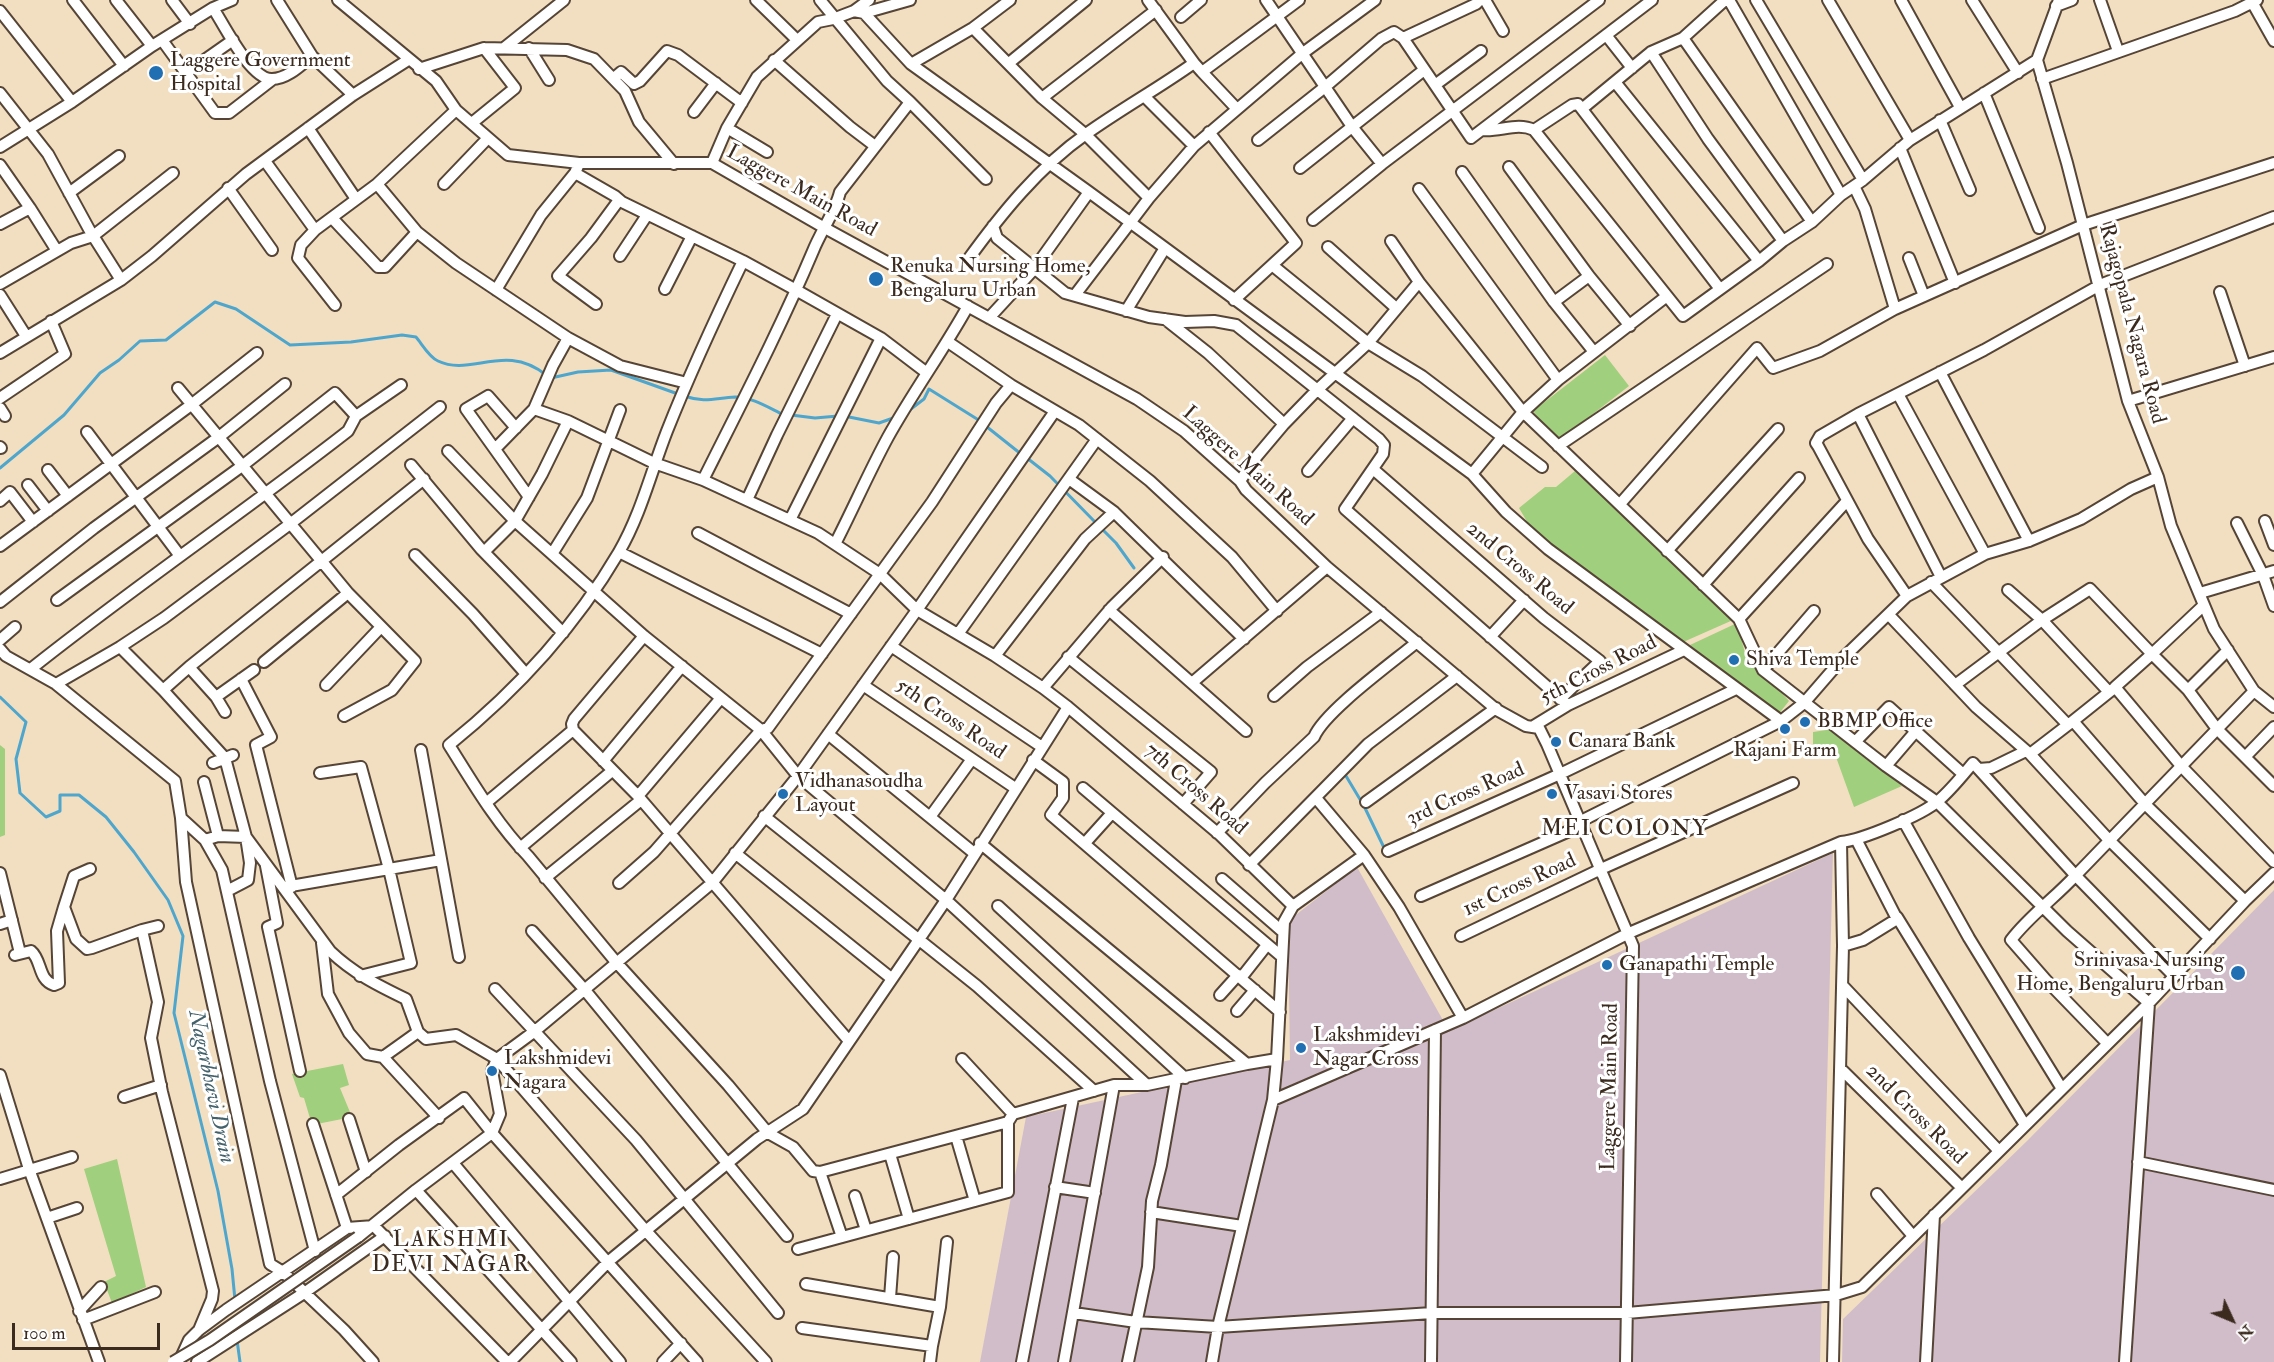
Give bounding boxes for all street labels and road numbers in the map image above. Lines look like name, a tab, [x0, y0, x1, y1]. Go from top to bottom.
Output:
street label: Laggere Main Road	[722, 140, 880, 244]
street label: Rajagopala Nagara Road	[2092, 221, 2170, 427]
street label: Laggere Main Road	[1176, 401, 1318, 533]
street label: 2nd Cross Road	[1460, 517, 1578, 621]
street label: 5th Cross Road	[1537, 631, 1661, 711]
street label: 5th Cross Road	[890, 674, 1010, 766]
street label: 7th Cross Road	[1139, 739, 1251, 841]
street label: 3rd Cross Road	[1403, 758, 1529, 832]
street label: 1st Cross Road	[1460, 849, 1580, 923]
street label: Laggere Main Road	[1597, 1003, 1625, 1171]
street label: 2nd Cross Road	[1859, 1059, 1971, 1171]

